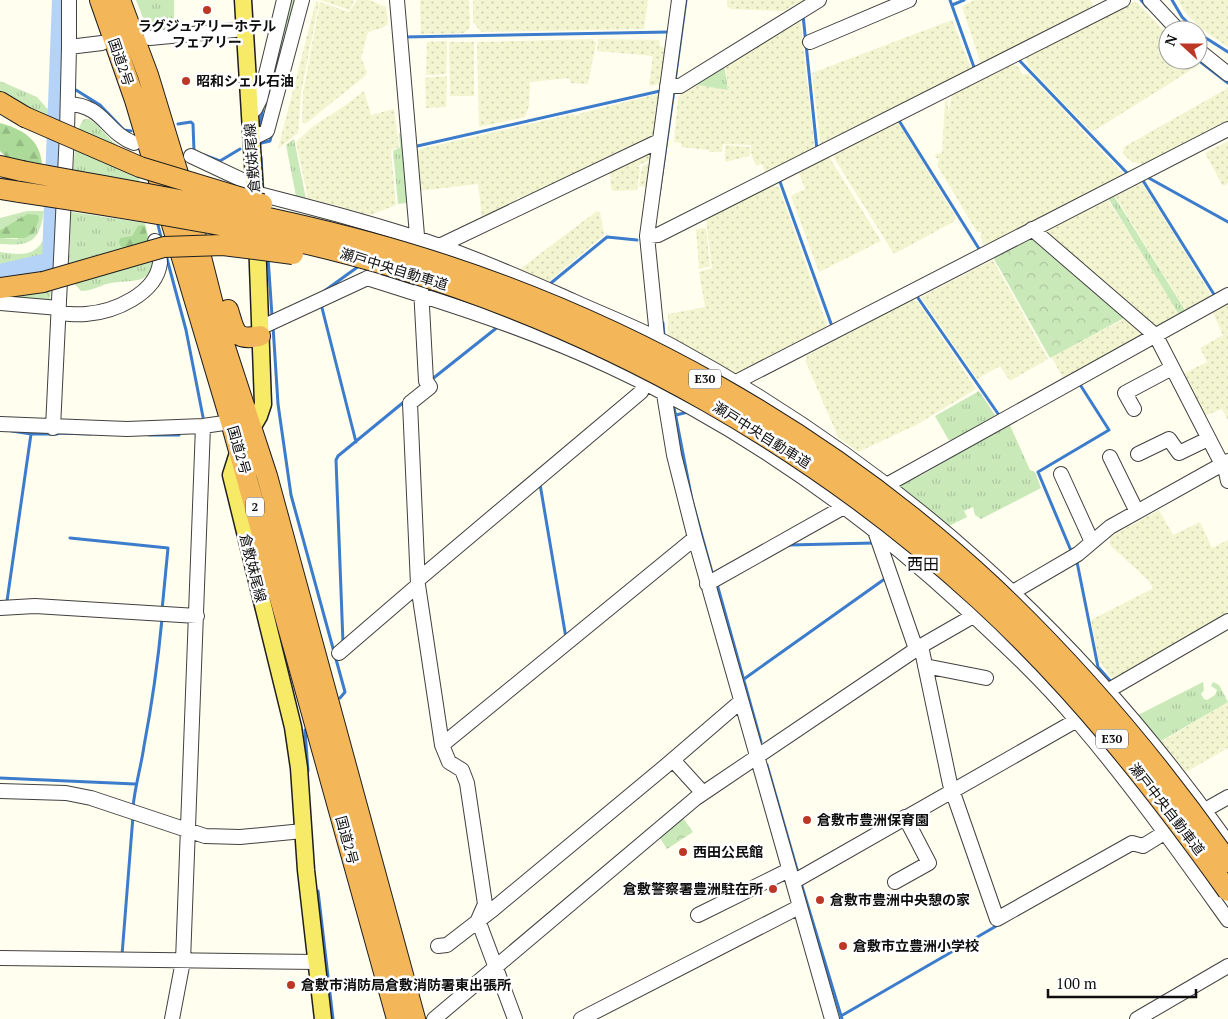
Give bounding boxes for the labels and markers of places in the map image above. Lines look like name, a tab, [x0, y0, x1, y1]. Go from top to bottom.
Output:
marker: ラグジュアリーホテル フェアリー	[201, 4, 213, 16]
place label: ラグジュアリーホテル フェアリー	[138, 16, 276, 51]
place label: 昭和シェル石油	[196, 71, 294, 90]
marker: 昭和シェル石油	[180, 75, 192, 87]
place label: 倉敷市豊洲保育園	[817, 810, 929, 829]
marker: 倉敷市豊洲保育園	[801, 814, 813, 826]
place label: 西田公民館	[693, 842, 763, 861]
marker: 西田公民館	[677, 846, 689, 858]
place label: 倉敷警察署豊洲駐在所	[623, 879, 763, 898]
marker: 倉敷警察署豊洲駐在所	[767, 883, 779, 895]
place label: 倉敷市豊洲中央憩の家	[830, 890, 970, 909]
marker: 倉敷市豊洲中央憩の家	[814, 894, 826, 906]
place label: 倉敷市立豊洲小学校	[853, 936, 979, 955]
marker: 倉敷市立豊洲小学校	[837, 940, 849, 952]
place label: 倉敷市消防局倉敷消防署東出張所	[301, 975, 511, 994]
marker: 倉敷市消防局倉敷消防署東出張所	[285, 979, 297, 991]

